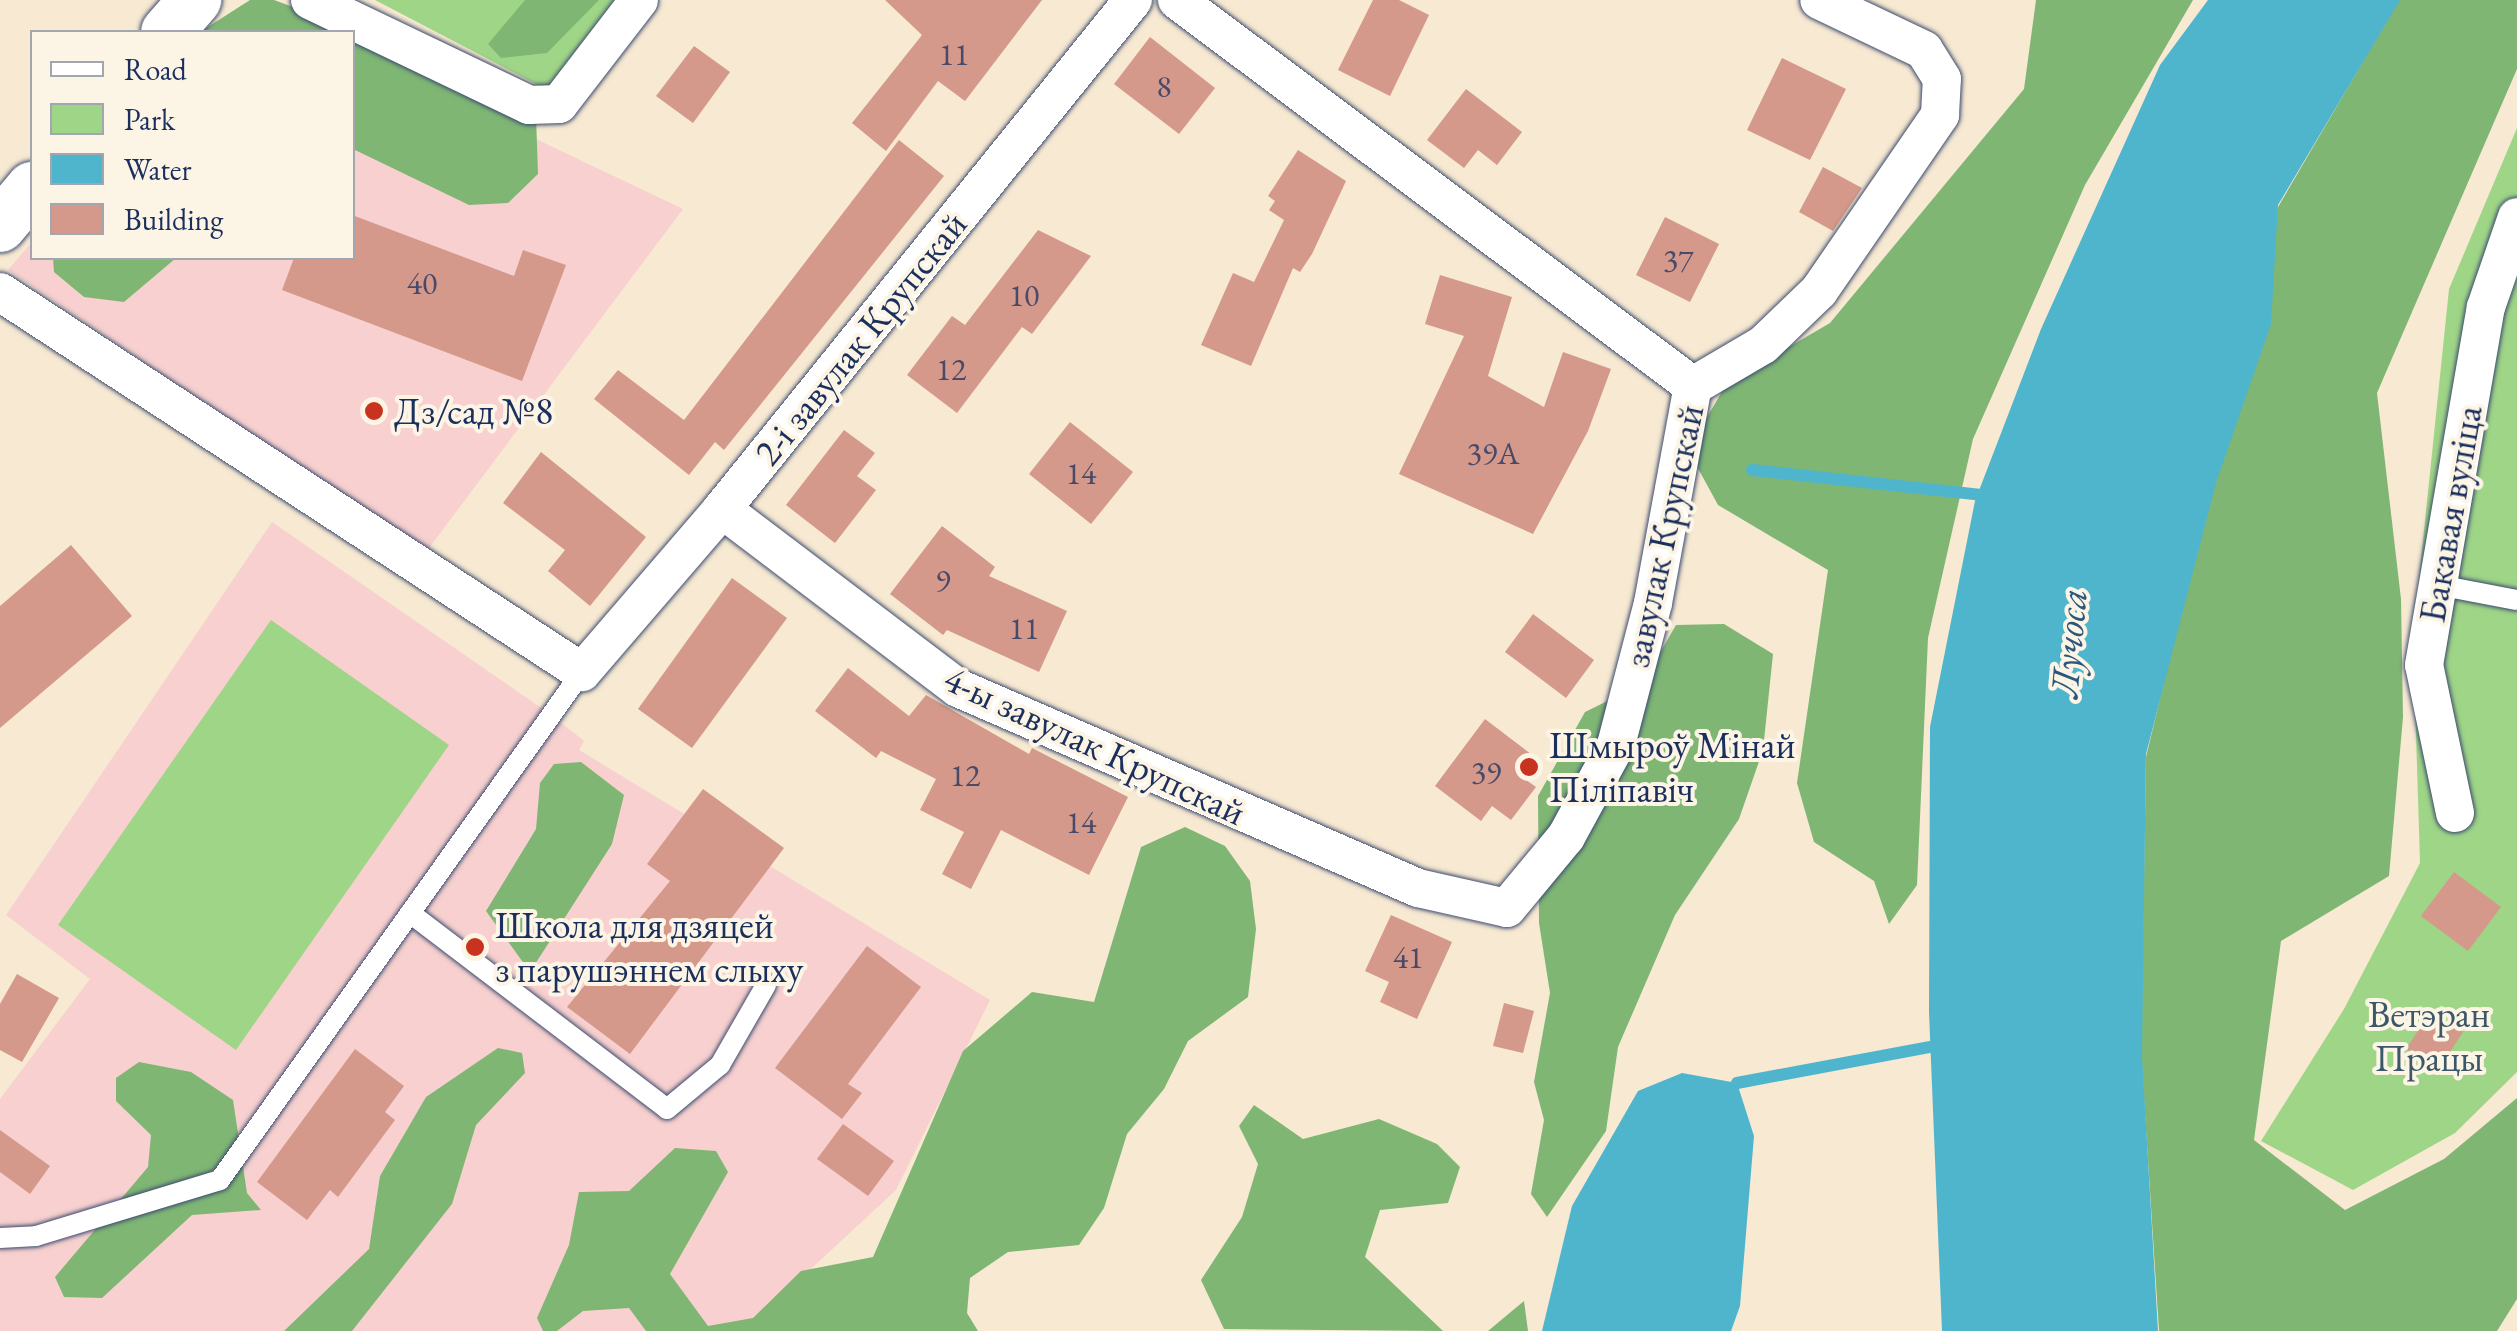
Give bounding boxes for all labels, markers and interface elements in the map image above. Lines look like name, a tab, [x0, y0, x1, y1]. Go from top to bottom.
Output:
legend	[30, 30, 355, 260]
house number: 11	[939, 35, 969, 73]
text: Road	[124, 50, 187, 89]
house number: 8	[1156, 67, 1172, 105]
text: Park	[124, 100, 175, 139]
text: Water	[124, 150, 192, 189]
text: Building	[124, 200, 223, 239]
street label: 2-і завулак Крупскай	[744, 202, 976, 474]
house number: 37	[1663, 241, 1693, 279]
house number: 40	[407, 264, 437, 302]
house number: 10	[1009, 276, 1039, 314]
house number: 12	[936, 350, 966, 388]
place label: Дз/сад №8	[394, 388, 553, 434]
marker: Дз/сад №8	[363, 400, 385, 422]
street label: завулак Крупскай	[1613, 400, 1713, 672]
street label: Бакавая вуліца	[2408, 402, 2492, 626]
house number: 39А	[1467, 434, 1519, 472]
house number: 14	[1066, 454, 1096, 492]
house number: 9	[935, 561, 951, 599]
water label: Лучоса	[2039, 587, 2097, 699]
house number: 11	[1009, 609, 1039, 647]
street label: 4-ы завулак Крупскай	[937, 655, 1253, 835]
place label: Шмыроў Мінай Піліпавіч	[1549, 722, 1796, 812]
house number: 39	[1471, 753, 1501, 791]
house number: 12	[950, 756, 980, 794]
marker: Шмыроў Мінай Піліпавіч	[1518, 756, 1540, 778]
house number: 14	[1066, 803, 1096, 841]
place label: Школа для дзяцей з парушэннем слыху	[495, 902, 803, 992]
marker: Школа для дзяцей з парушэннем слыху	[464, 936, 486, 958]
house number: 41	[1393, 938, 1423, 976]
park label: Ветэран Працы	[2368, 991, 2490, 1080]

